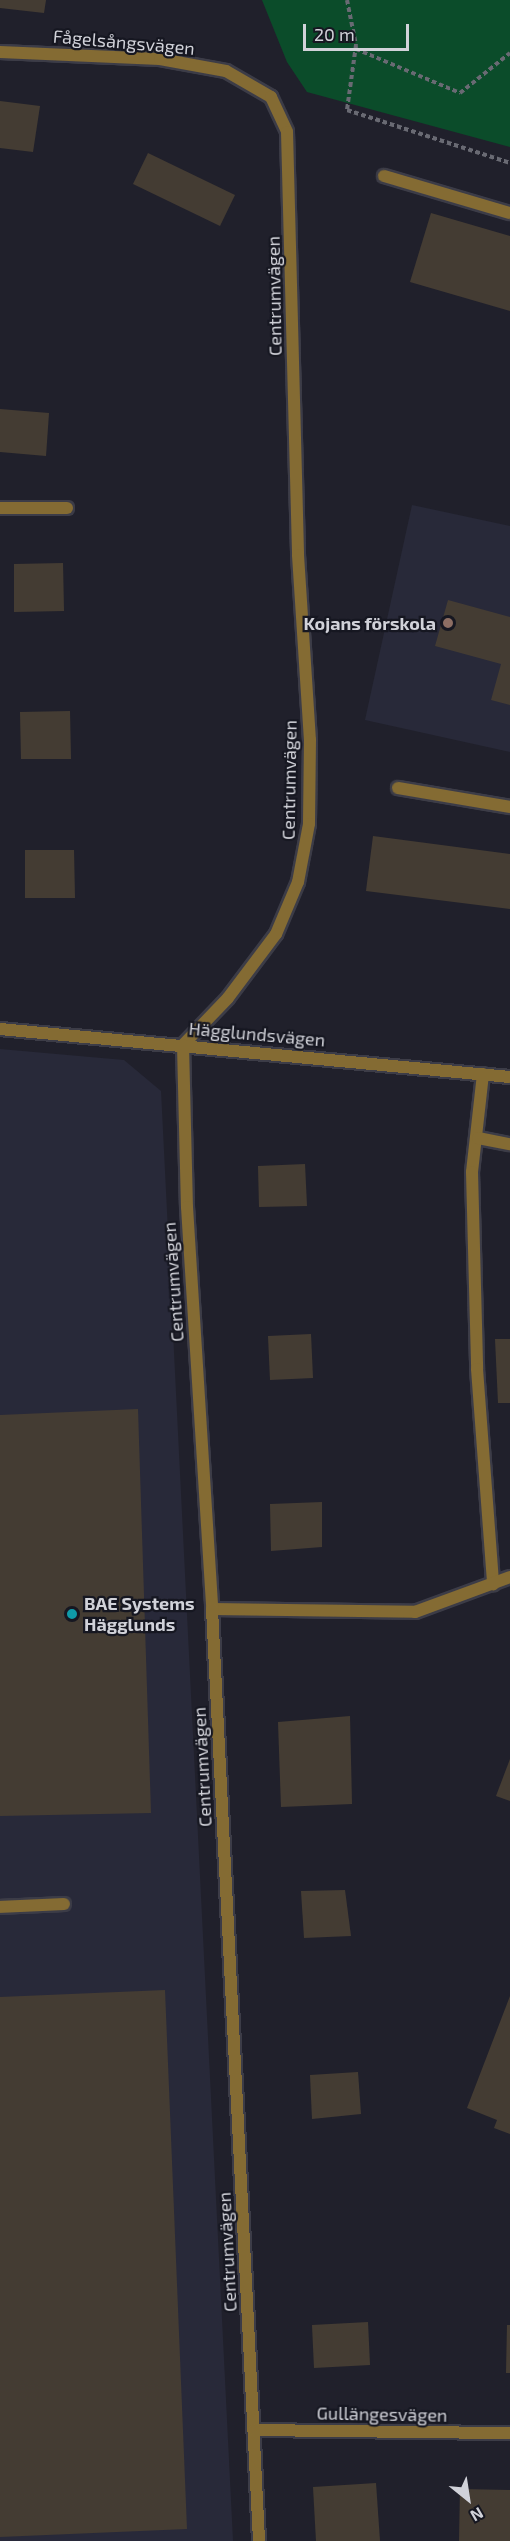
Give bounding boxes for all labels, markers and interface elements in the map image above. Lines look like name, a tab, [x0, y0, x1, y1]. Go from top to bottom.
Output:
scale bar	[306, 12, 412, 50]
text: 20 m	[314, 23, 355, 45]
street label: Fågelsångsvägen	[52, 25, 196, 59]
street label: Centrumvägen	[262, 236, 286, 356]
place label: Kojans förskola	[303, 612, 436, 634]
marker: Kojans förskola	[441, 616, 455, 630]
street label: Centrumvägen	[277, 720, 301, 840]
street label: Hägglundsvägen	[188, 1017, 326, 1051]
street label: Centrumvägen	[158, 1221, 188, 1343]
place label: BAE Systems Hägglunds	[84, 1593, 195, 1636]
marker: BAE Systems Hägglunds	[65, 1607, 79, 1621]
street label: Centrumvägen	[188, 1707, 216, 1827]
street label: Centrumvägen	[213, 2192, 241, 2312]
street label: Gullängesvägen	[316, 2402, 448, 2426]
north arrow	[438, 2469, 498, 2529]
text: N	[467, 2504, 487, 2526]

